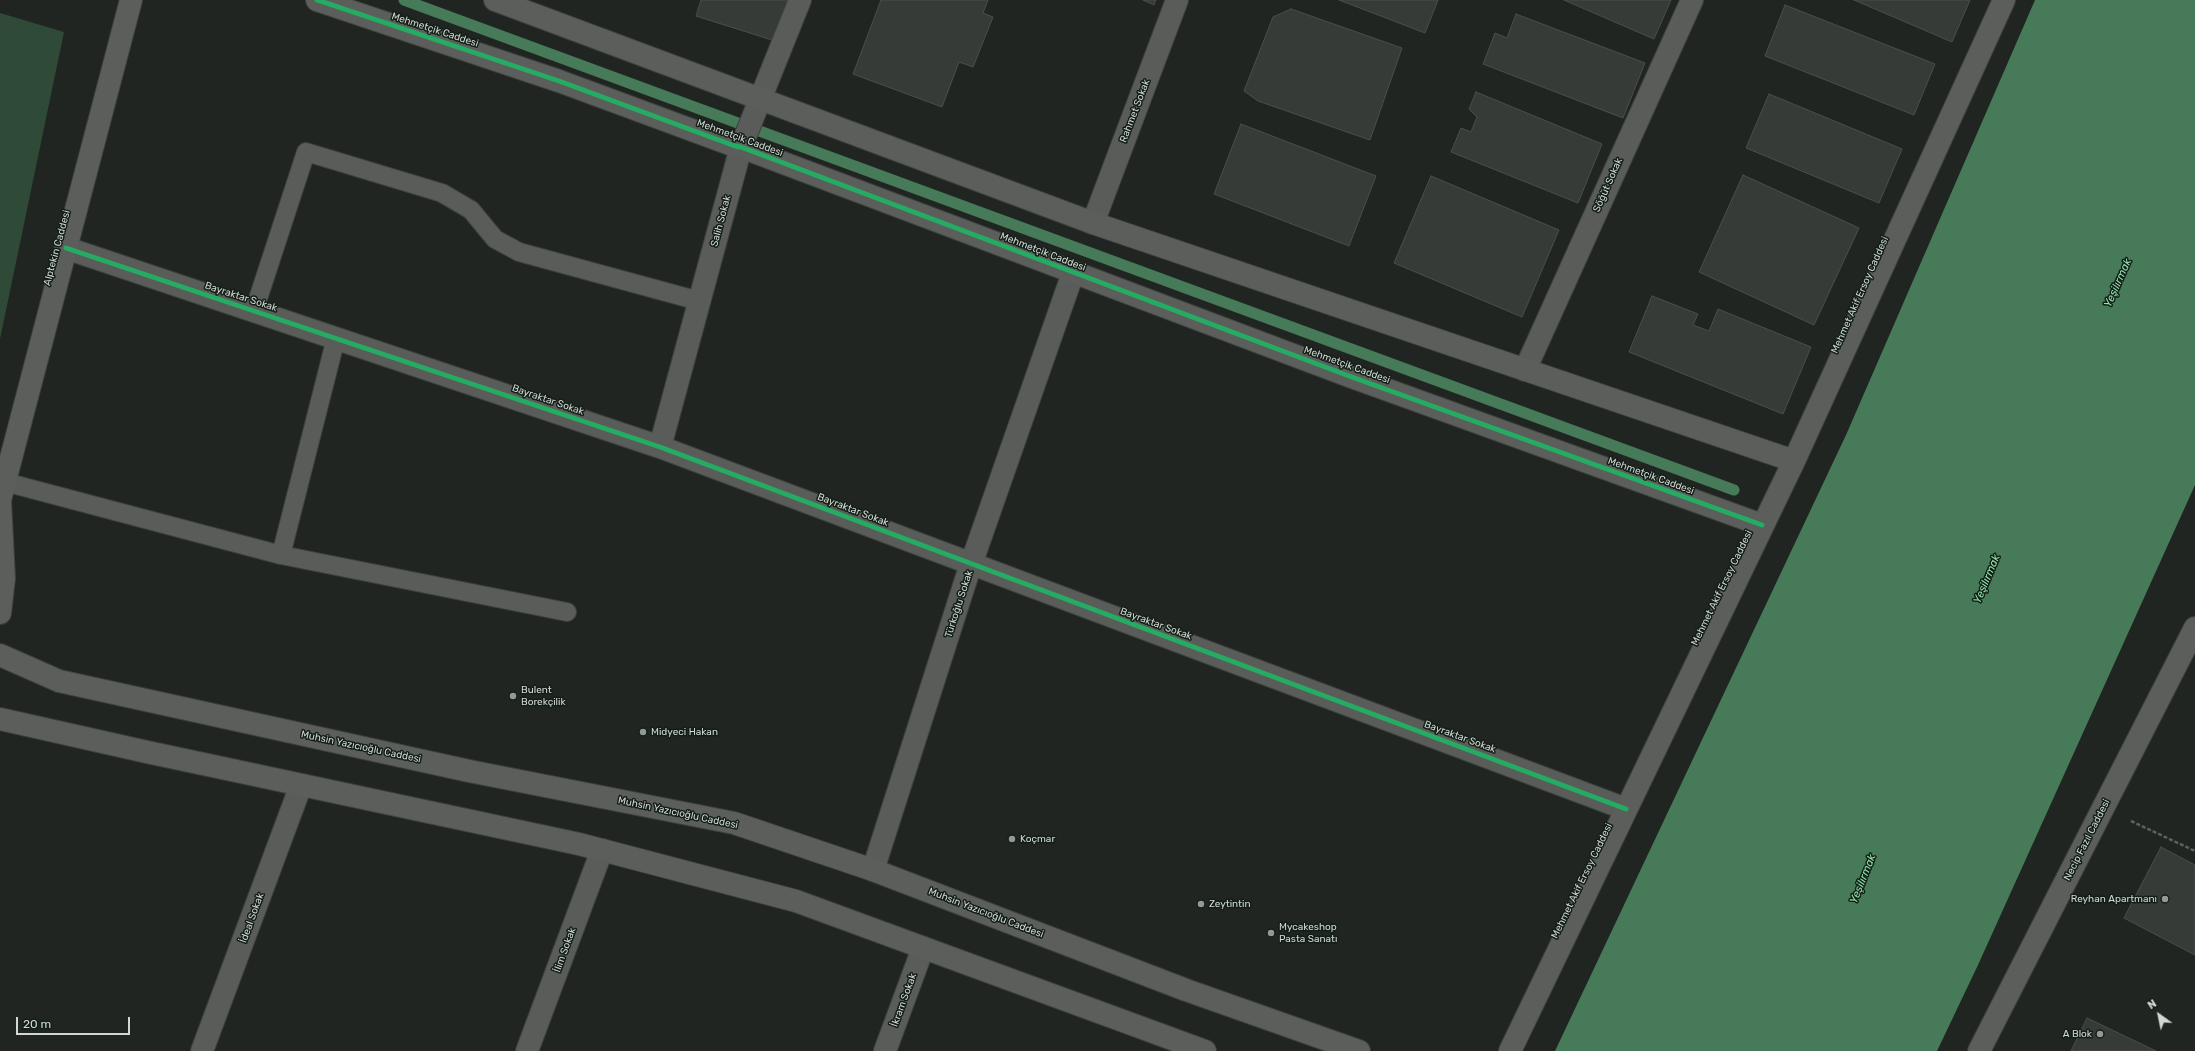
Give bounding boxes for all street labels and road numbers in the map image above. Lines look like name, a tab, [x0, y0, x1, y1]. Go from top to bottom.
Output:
street label: Mehmetçik Caddesi	[390, 10, 480, 50]
street label: Rahmet Sokak	[1117, 78, 1153, 144]
street label: Mehmetçik Caddesi	[695, 117, 785, 159]
street label: Söğüt Sokak	[1591, 156, 1625, 214]
street label: Salih Sokak	[708, 194, 734, 248]
street label: Alptekin Caddesi	[41, 209, 73, 287]
street label: Mehmetçik Caddesi	[998, 230, 1088, 274]
street label: Mehmet Akif Ersoy Caddesi	[1829, 235, 1891, 355]
street label: Bayraktar Sokak	[203, 280, 279, 314]
street label: Mehmetçik Caddesi	[1302, 344, 1392, 386]
street label: Bayraktar Sokak	[510, 382, 586, 418]
street label: Mehmetçik Caddesi	[1606, 455, 1696, 497]
street label: Bayraktar Sokak	[816, 491, 890, 529]
street label: Mehmet Akif Ersoy Caddesi	[1689, 528, 1755, 648]
street label: Türkoğlu Sokak	[942, 569, 976, 639]
street label: Bayraktar Sokak	[1119, 605, 1193, 643]
street label: Bayraktar Sokak	[1423, 718, 1497, 756]
street label: Muhsin Yazıcıoğlu Caddesi	[300, 728, 422, 766]
street label: Muhsin Yazıcıoğlu Caddesi	[617, 794, 739, 832]
street label: Necip Fazıl Caddesi	[2061, 797, 2113, 883]
street label: Mehmet Akif Ersoy Caddesi	[1549, 821, 1615, 941]
street label: Muhsin Yazıcıoğlu Caddesi	[927, 885, 1045, 941]
street label: İdeal Sokak	[237, 891, 267, 945]
street label: İlim Sokak	[551, 926, 579, 974]
street label: İkram Sokak	[889, 972, 919, 1028]

